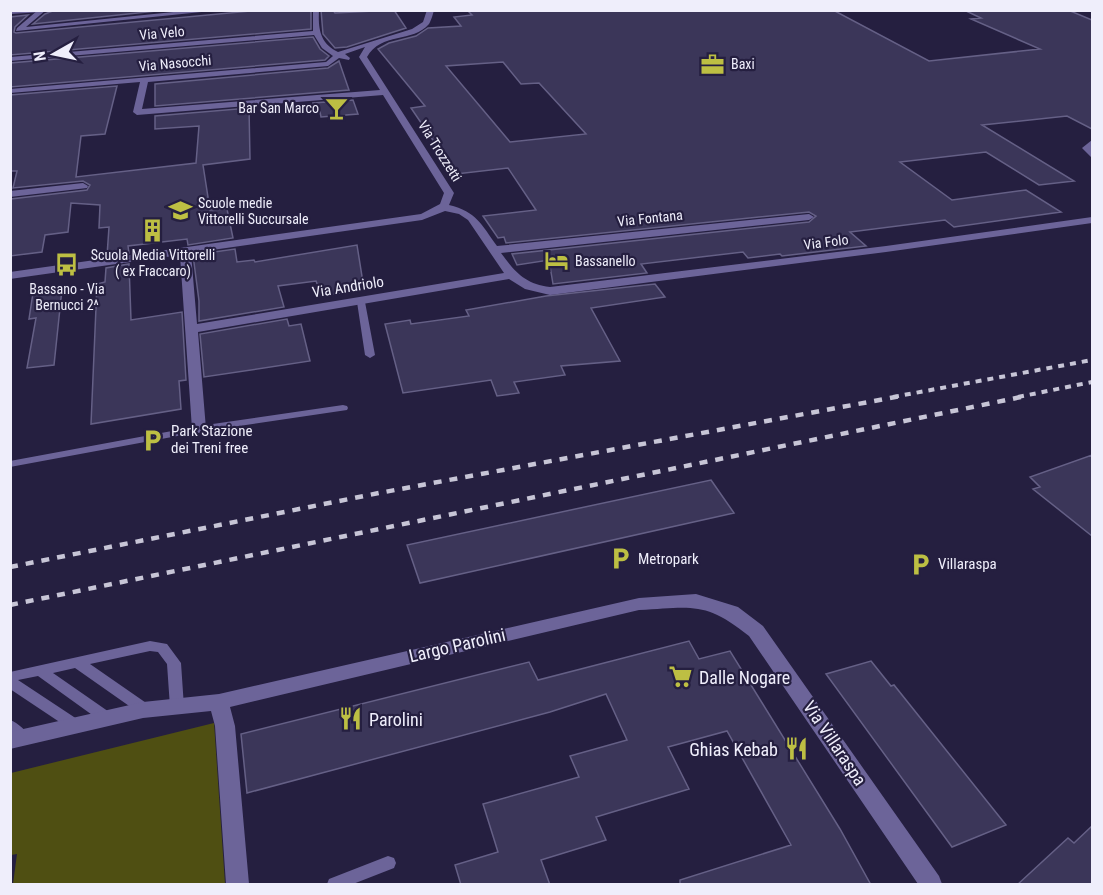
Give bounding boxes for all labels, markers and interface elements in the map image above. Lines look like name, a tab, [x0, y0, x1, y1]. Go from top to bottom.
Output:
street label: Via Velo	[139, 23, 185, 43]
north arrow	[24, 24, 84, 84]
text: N	[30, 50, 50, 63]
office icon: Baxi	[700, 51, 726, 77]
street label: Via Nasocchi	[138, 52, 212, 74]
place label: Baxi	[731, 56, 755, 72]
bar icon: Bar San Marco	[324, 95, 350, 121]
place label: Bar San Marco	[238, 100, 319, 116]
street label: Via Trozzetti	[415, 118, 465, 184]
place label: Scuole medie Vittorelli Succursale	[198, 195, 309, 227]
school or university icon: Scuole medie Vittorelli Succursale	[167, 198, 193, 224]
street label: Via Fontana	[616, 207, 684, 229]
building icon: Scuola Media Vittorelli ( ex Fraccaro)	[140, 218, 166, 244]
street label: Via Folo	[803, 231, 849, 253]
place label: Scuola Media Vittorelli ( ex Fraccaro)	[91, 247, 215, 280]
hotel icon: Bassanello	[544, 248, 570, 274]
bus stop icon: Bassano - Via Bernucci 2^	[54, 252, 80, 278]
place label: Bassanello	[575, 253, 636, 269]
street label: Via Andriolo	[311, 272, 385, 302]
place label: Bassano - Via Bernucci 2^	[29, 281, 105, 313]
place label: Park Stazione dei Treni free	[171, 422, 252, 457]
parking icon: Park Stazione dei Treni free	[140, 427, 166, 453]
parking icon: Metropark	[607, 546, 633, 572]
place label: Metropark	[638, 550, 699, 568]
parking icon: Villaraspa	[907, 551, 933, 577]
place label: Villaraspa	[938, 555, 997, 573]
street label: Largo Parolini	[407, 624, 507, 666]
supermarket icon: Dalle Nogare	[668, 664, 694, 690]
place label: Dalle Nogare	[699, 667, 790, 688]
street label: Via Villaraspa	[799, 697, 871, 789]
restaurant icon: Parolini	[338, 706, 364, 732]
place label: Parolini	[369, 709, 423, 730]
restaurant icon: Ghias Kebab	[783, 736, 809, 762]
place label: Ghias Kebab	[689, 739, 778, 760]

